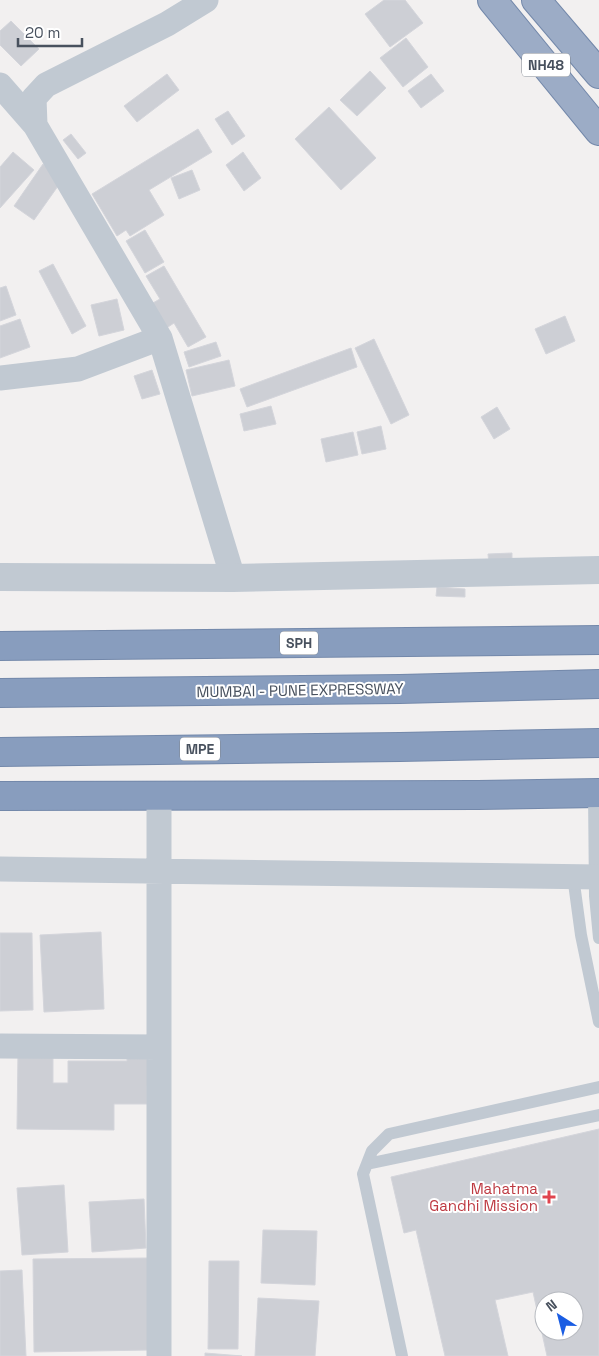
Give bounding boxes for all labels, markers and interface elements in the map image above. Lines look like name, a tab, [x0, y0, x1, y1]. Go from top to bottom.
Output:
scale bar	[18, 15, 81, 47]
text: 20 m	[25, 23, 60, 42]
road number: NH48	[522, 54, 570, 76]
road number: SPH	[280, 632, 318, 654]
street label: MUMBAI - PUNE EXPRESSWAY	[196, 679, 404, 701]
road number: MPE	[180, 738, 220, 761]
place label: Mahatma Gandhi Mission	[429, 1179, 538, 1215]
marker: Mahatma Gandhi Mission	[542, 1190, 556, 1204]
north arrow	[534, 1291, 584, 1341]
text: N	[542, 1295, 560, 1316]

